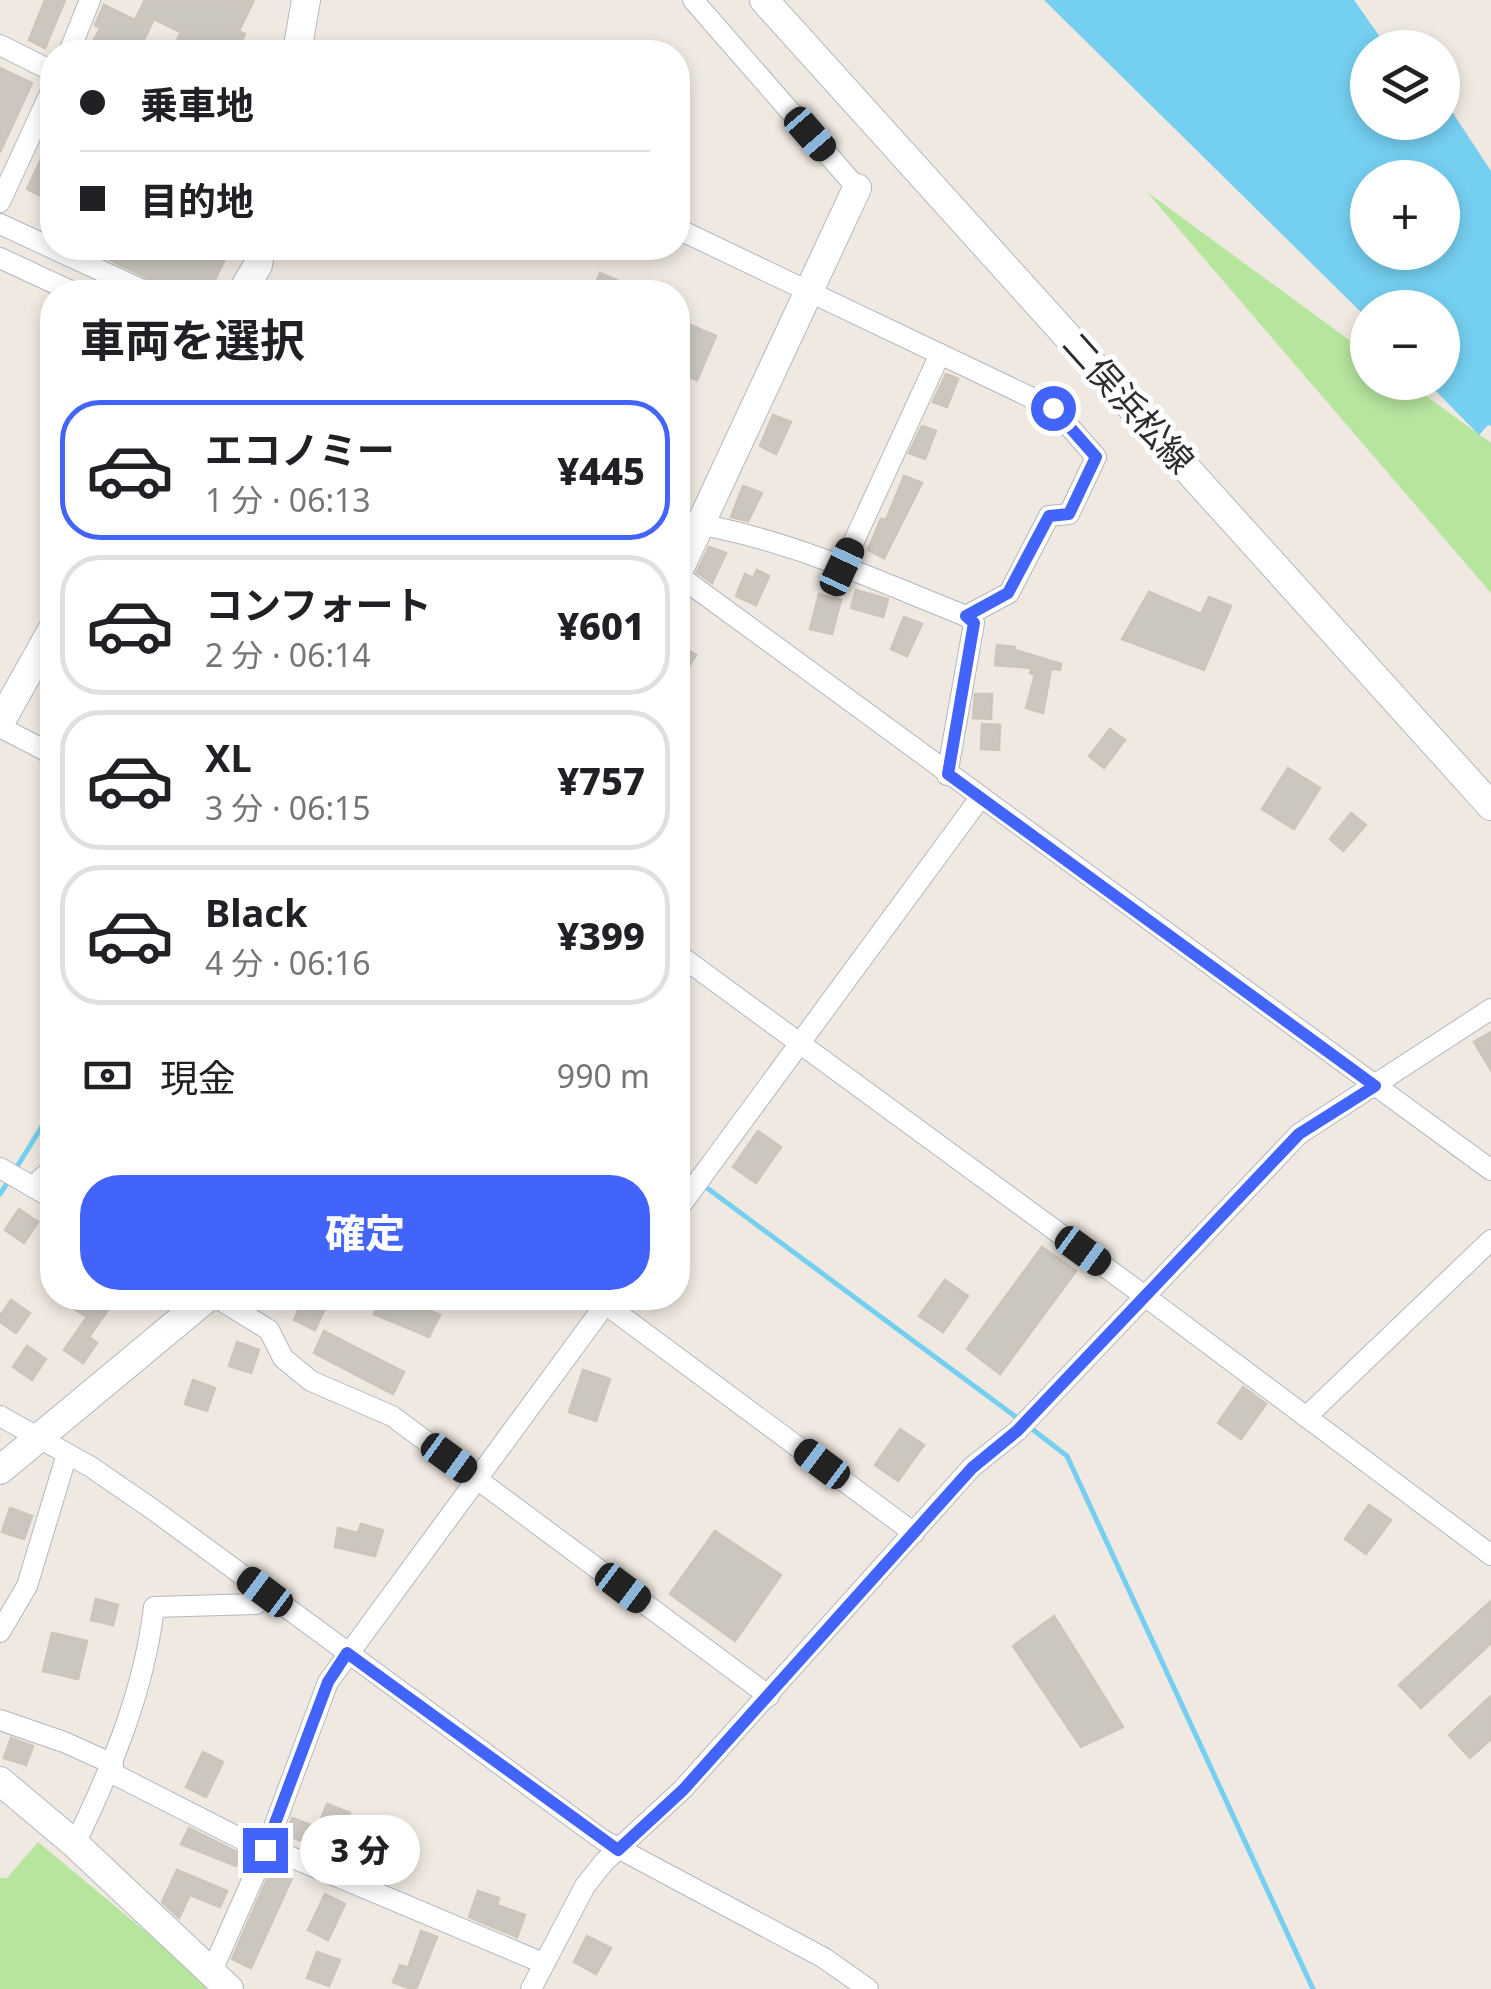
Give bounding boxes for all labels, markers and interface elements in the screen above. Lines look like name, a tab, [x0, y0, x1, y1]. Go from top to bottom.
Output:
map controls	[1350, 30, 1460, 400]
button: layers	[1350, 30, 1460, 140]
text: 乗車地	[140, 78, 254, 130]
car	[779, 102, 841, 166]
button: +	[1350, 160, 1460, 270]
text: 目的地	[140, 174, 254, 226]
button: −	[1350, 290, 1460, 400]
text: 車両を選択	[80, 309, 305, 370]
street label: 二俣浜松線	[1053, 321, 1205, 483]
route start	[1031, 386, 1076, 431]
text: エコノミー	[205, 423, 395, 475]
icon: car	[85, 425, 175, 515]
text: ¥445	[557, 444, 645, 496]
text: 1 分 · 06:13	[205, 478, 371, 521]
car	[816, 533, 868, 601]
text: コンフォート	[205, 578, 432, 630]
icon: car	[85, 580, 175, 670]
text: ¥601	[557, 599, 645, 651]
text: 2 分 · 06:14	[205, 633, 371, 676]
text: XL	[205, 731, 252, 783]
icon: car	[85, 735, 175, 825]
text: ¥757	[557, 754, 645, 806]
text: 3 分 · 06:15	[205, 786, 371, 829]
text: Black	[205, 886, 308, 938]
icon: car	[85, 890, 175, 980]
text: ¥399	[557, 909, 645, 961]
text: 4 分 · 06:16	[205, 941, 371, 984]
icon: cash	[80, 1048, 135, 1103]
text: 現金	[160, 1051, 236, 1103]
text: 990 m	[557, 1054, 650, 1097]
button: 確定	[80, 1175, 650, 1290]
car	[1050, 1221, 1116, 1281]
car	[416, 1428, 482, 1488]
car	[789, 1434, 855, 1494]
car	[590, 1558, 656, 1618]
car	[232, 1562, 298, 1622]
callout: 3 分	[300, 1815, 420, 1885]
route end	[243, 1828, 288, 1873]
text: 3 分	[331, 1828, 389, 1871]

